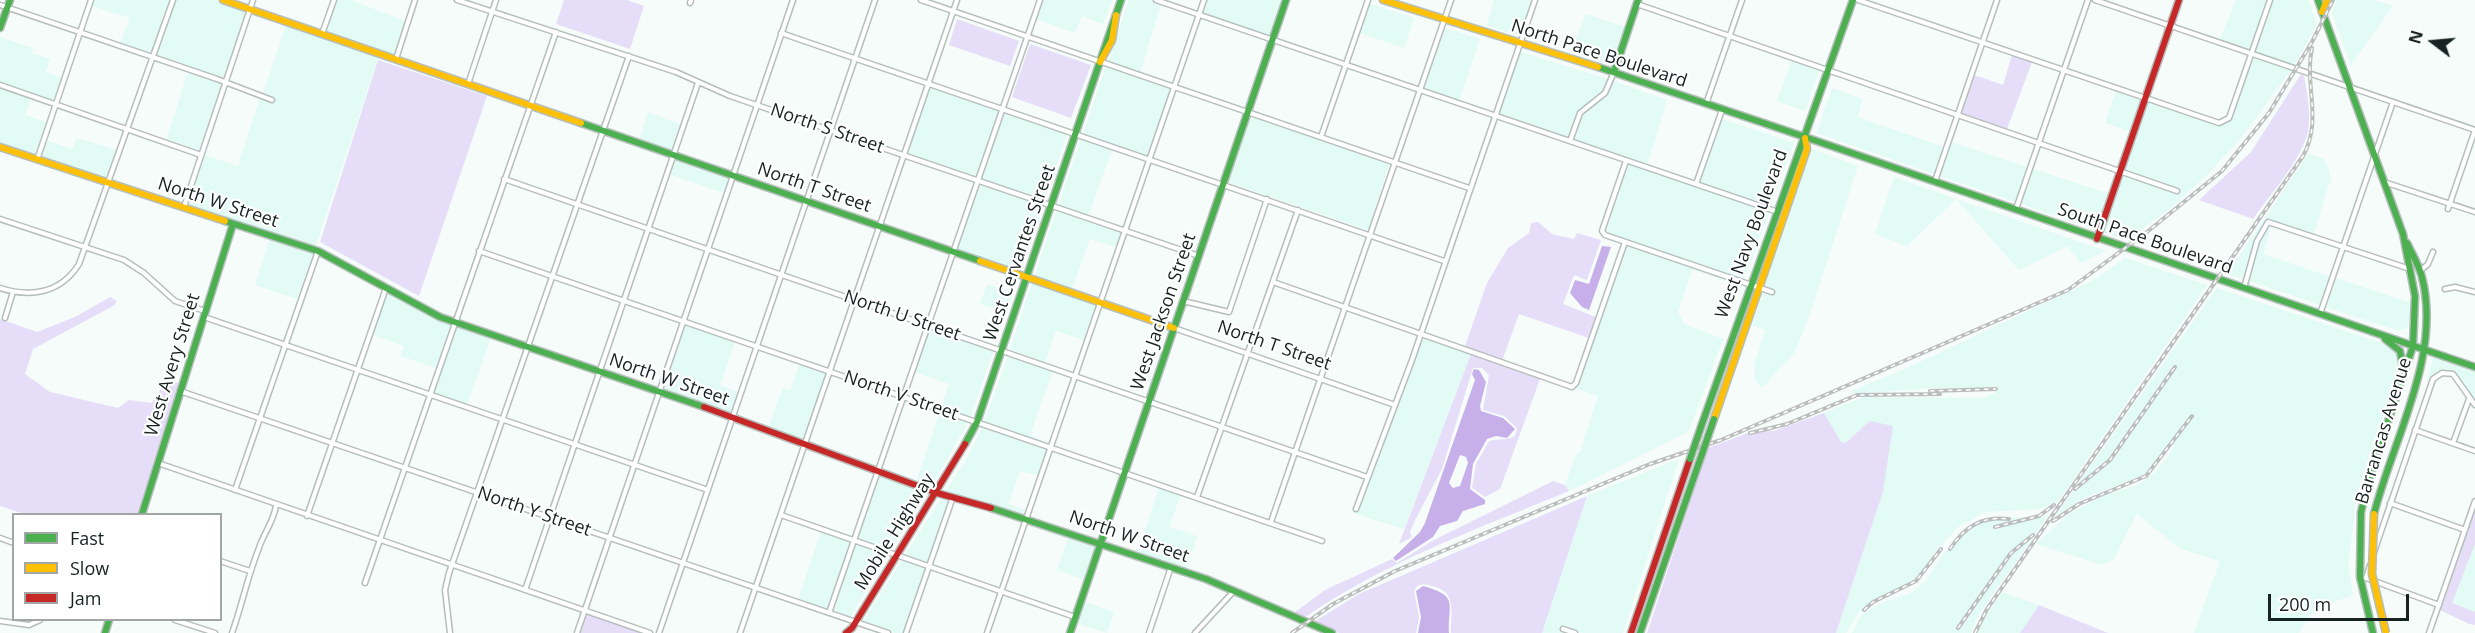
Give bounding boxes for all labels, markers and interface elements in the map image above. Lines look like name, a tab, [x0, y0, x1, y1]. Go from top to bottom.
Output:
north arrow	[2403, 12, 2463, 72]
street label: North Pace Boulevard	[1508, 15, 1690, 93]
text: N	[2403, 28, 2428, 46]
street label: North S Street	[767, 99, 887, 159]
street label: West Navy Boulevard	[1711, 147, 1793, 321]
street label: North T Street	[754, 158, 874, 218]
street label: West Cervantes Street	[980, 162, 1060, 344]
street label: North W Street	[155, 173, 281, 233]
street label: South Pace Boulevard	[2055, 199, 2235, 279]
street label: West Jackson Street	[1127, 231, 1201, 393]
street label: North U Street	[841, 286, 963, 346]
street label: West Avery Street	[141, 291, 205, 439]
street label: North T Street	[1214, 316, 1334, 376]
street label: North W Street	[606, 349, 732, 411]
street label: Barrancas Avenue	[2351, 355, 2417, 507]
street label: North V Street	[841, 366, 961, 426]
street label: Mobile Highway	[850, 470, 940, 594]
street label: North Y Street	[474, 482, 594, 542]
street label: North W Street	[1066, 506, 1192, 568]
legend	[12, 513, 222, 621]
text: Fast	[70, 526, 104, 550]
text: Slow	[70, 556, 109, 580]
scale bar	[2271, 582, 2412, 620]
text: Jam	[70, 586, 102, 610]
text: 200 m	[2279, 592, 2331, 616]

